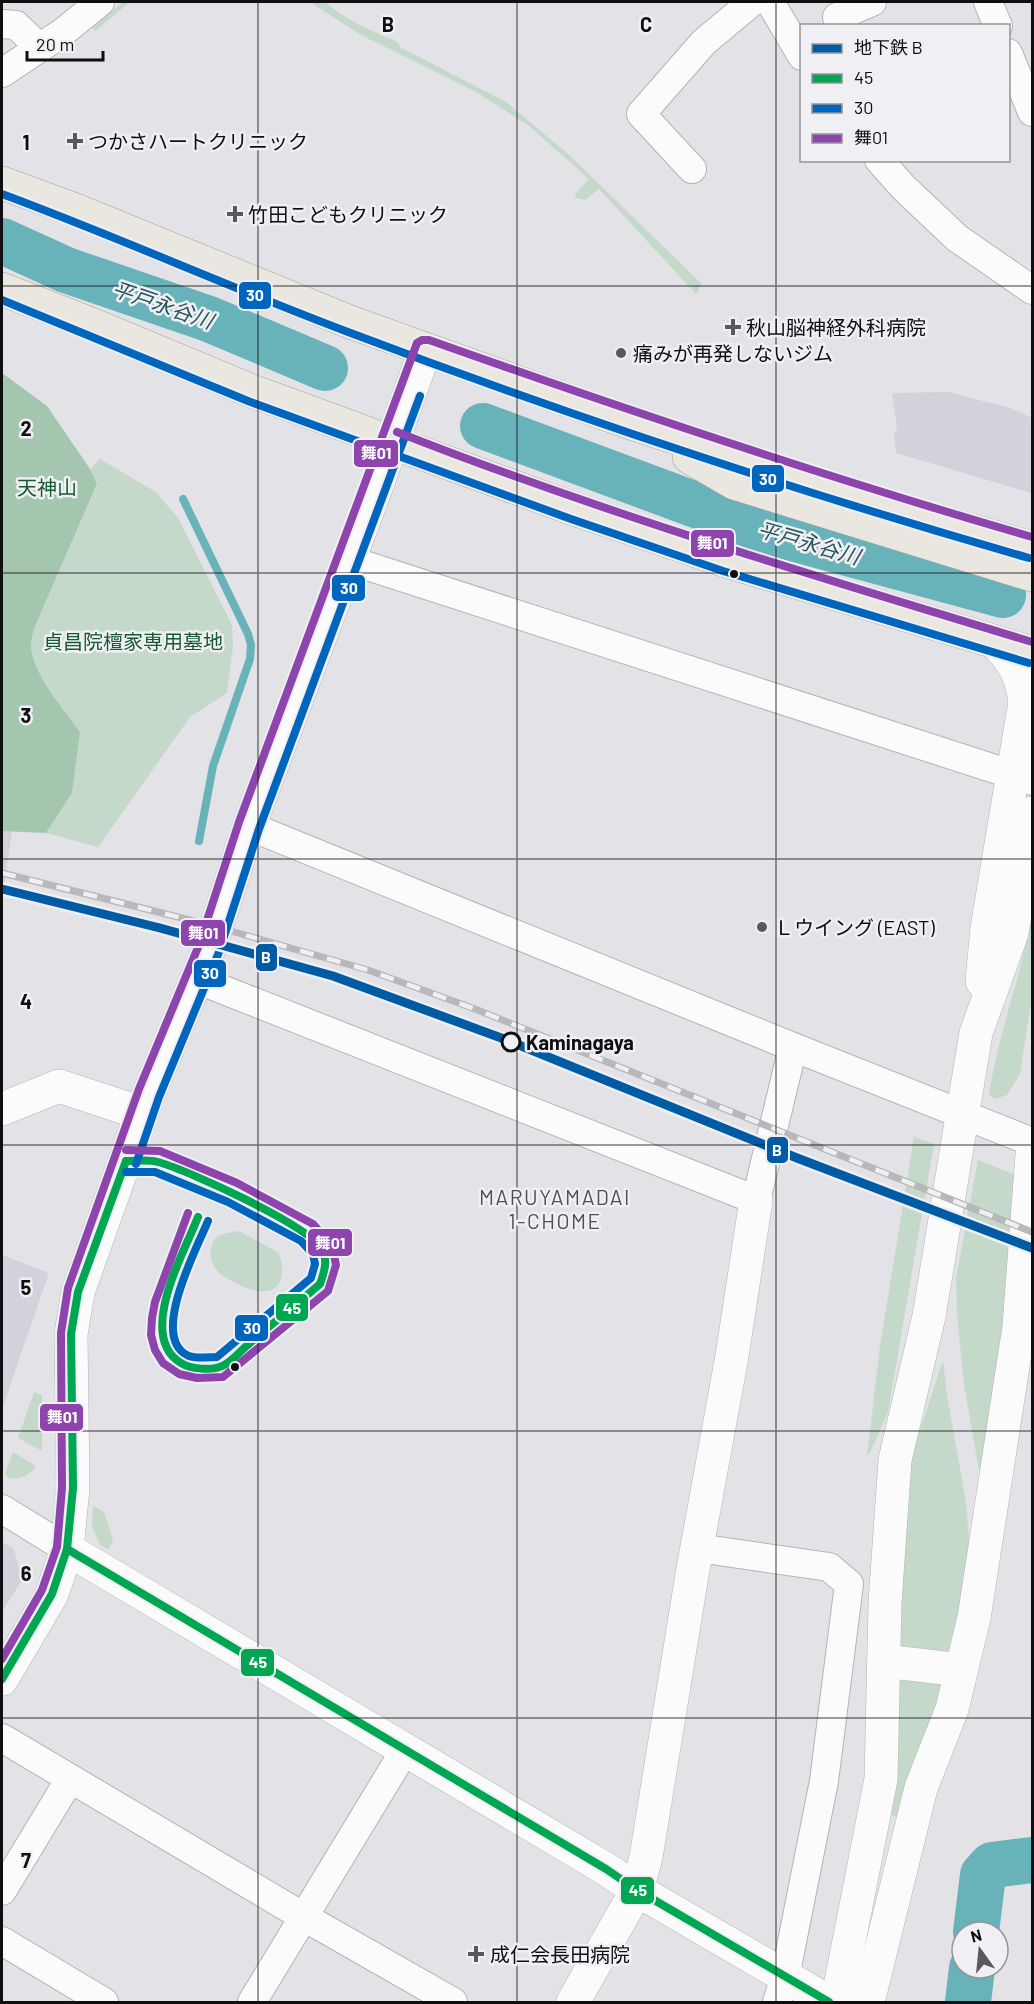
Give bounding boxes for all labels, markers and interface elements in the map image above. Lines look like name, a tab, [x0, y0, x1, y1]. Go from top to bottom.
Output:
text: B	[382, 12, 394, 36]
text: C	[640, 12, 652, 36]
scale bar	[27, 24, 104, 62]
legend	[800, 24, 1010, 162]
text: 20 m	[36, 33, 74, 55]
text: 地下鉄 B	[854, 36, 923, 58]
text: 45	[854, 66, 873, 88]
text: 30	[854, 96, 873, 118]
text: 舞01	[854, 126, 888, 148]
place label: つかさハートクリニック	[88, 129, 308, 153]
text: 1	[22, 130, 30, 154]
marker: つかさハートクリニック	[66, 132, 84, 150]
place label: 竹田こどもクリニック	[248, 202, 448, 226]
marker: 竹田こどもクリニック	[226, 205, 244, 223]
water label: 平戸永谷川	[109, 275, 219, 334]
line badge: 30	[238, 281, 272, 310]
text: 30	[246, 285, 264, 304]
place label: 秋山脳神経外科病院	[746, 315, 926, 339]
marker: 秋山脳神経外科病院	[724, 318, 742, 336]
place label: 痛みが再発しないジム	[633, 341, 833, 365]
marker: 痛みが再発しないジム	[614, 346, 628, 360]
text: 2	[20, 416, 32, 440]
line badge: 舞01	[353, 439, 399, 468]
text: 舞01	[361, 443, 391, 462]
line badge: 30	[751, 464, 785, 493]
text: 30	[759, 469, 777, 488]
park label: 天神山	[17, 475, 77, 499]
water label: 平戸永谷川	[755, 516, 865, 569]
line badge: 舞01	[690, 529, 735, 558]
text: 舞01	[697, 533, 727, 552]
unlabelled marker	[728, 568, 740, 580]
line badge: 30	[331, 574, 366, 602]
text: 30	[340, 578, 358, 597]
park label: 貞昌院檀家専用墓地	[43, 629, 223, 653]
text: 3	[21, 703, 31, 727]
place label: Ｌウイング (EAST)	[774, 915, 935, 939]
line badge: 舞01	[180, 919, 226, 947]
marker: Ｌウイング (EAST)	[755, 920, 769, 934]
text: 舞01	[188, 923, 218, 942]
line badge: B	[255, 943, 278, 972]
text: B	[261, 947, 271, 966]
line badge: 30	[193, 959, 227, 988]
text: 30	[201, 963, 219, 982]
text: 4	[20, 989, 32, 1013]
place label: Kaminagaya	[526, 1030, 634, 1054]
marker: Kaminagaya	[501, 1032, 521, 1052]
line badge: B	[766, 1136, 789, 1164]
text: B	[772, 1140, 782, 1159]
district label: MARUYAMADAI 1-CHOME	[479, 1184, 631, 1233]
line badge: 舞01	[307, 1228, 353, 1257]
text: 舞01	[315, 1233, 345, 1252]
text: 5	[21, 1275, 32, 1299]
line badge: 45	[275, 1293, 309, 1322]
text: 45	[283, 1298, 302, 1317]
line badge: 30	[234, 1314, 269, 1342]
text: 30	[243, 1318, 261, 1337]
unlabelled marker	[229, 1361, 241, 1373]
line badge: 舞01	[39, 1403, 84, 1432]
text: 舞01	[47, 1407, 77, 1426]
text: 6	[21, 1561, 32, 1585]
line badge: 45	[240, 1648, 275, 1677]
text: 45	[249, 1652, 268, 1671]
text: 7	[21, 1848, 31, 1872]
line badge: 45	[620, 1876, 655, 1905]
text: 45	[629, 1880, 648, 1899]
north arrow	[950, 1920, 1010, 1980]
text: N	[968, 1924, 984, 1946]
place label: 成仁会長田病院	[490, 1942, 630, 1966]
marker: 成仁会長田病院	[467, 1945, 485, 1963]

